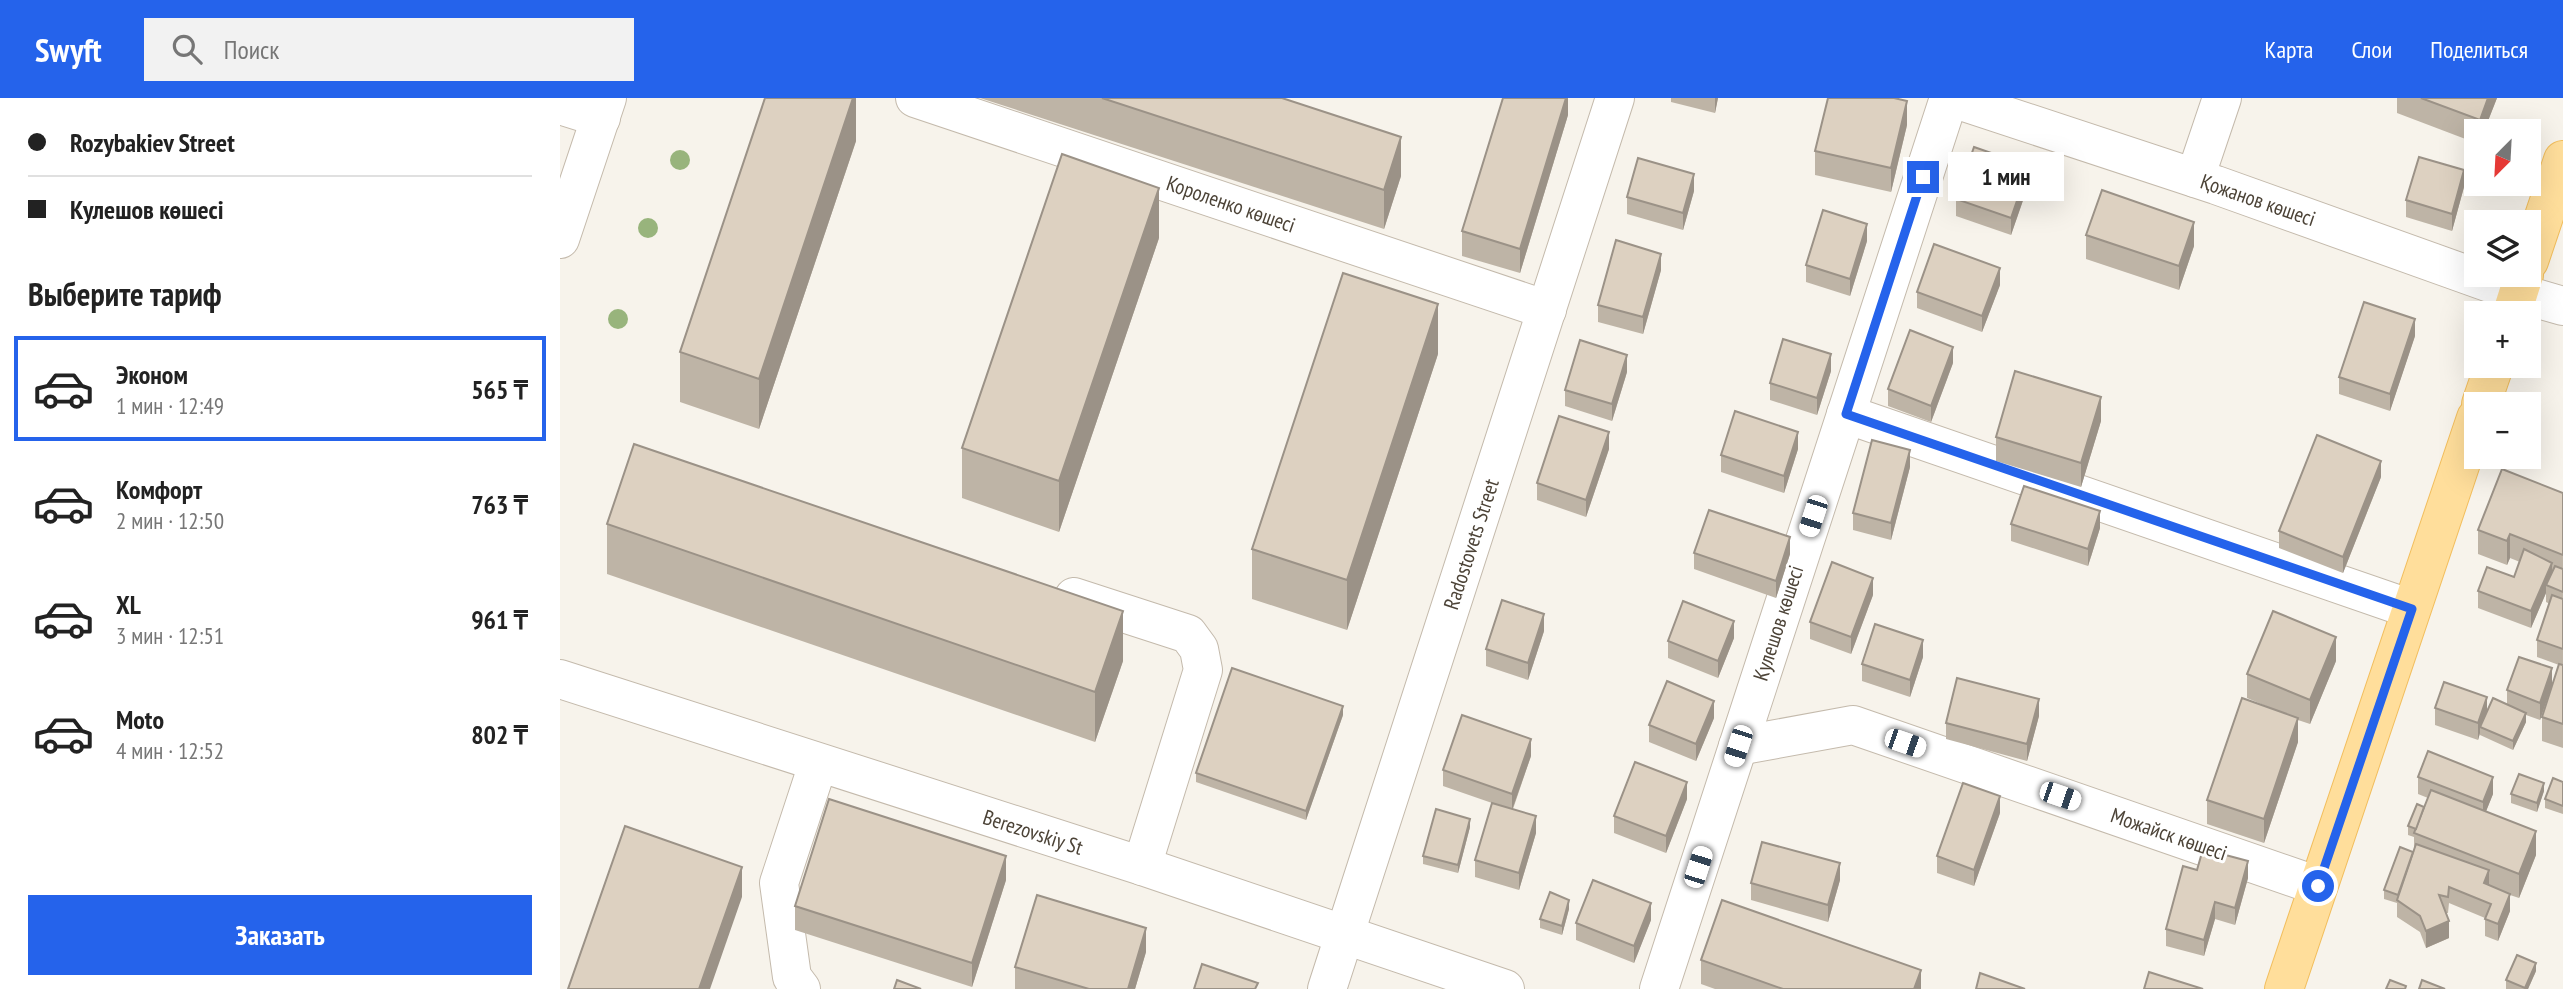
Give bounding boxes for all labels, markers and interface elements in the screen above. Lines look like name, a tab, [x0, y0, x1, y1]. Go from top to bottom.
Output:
search box	[144, 18, 634, 81]
text: Swyft	[35, 28, 102, 71]
icon: search	[168, 30, 206, 68]
text: Поиск	[224, 33, 279, 66]
text: Карта	[2265, 34, 2313, 65]
text: Слои	[2351, 34, 2392, 65]
text: Поделиться	[2430, 34, 2528, 65]
north arrow	[2464, 119, 2541, 196]
map controls	[2464, 119, 2541, 469]
text: Rozybakiev Street	[70, 126, 235, 159]
callout: 1 мин	[1948, 153, 2063, 202]
route end	[1907, 161, 1939, 193]
text: 1 мин	[1981, 162, 2031, 191]
street label: Қожанов көшесі	[2197, 168, 2319, 232]
street label: Короленко көшесі	[1163, 169, 1299, 239]
text: Кулешов көшесі	[70, 193, 224, 226]
button: layers	[2464, 210, 2541, 287]
text: Выберите тариф	[28, 273, 222, 315]
button: +	[2464, 301, 2541, 378]
icon: car	[32, 357, 95, 420]
text: Эконом	[116, 358, 188, 391]
text: 565 ₸	[471, 373, 528, 406]
text: 1 мин · 12:49	[116, 391, 224, 420]
button: −	[2464, 392, 2541, 469]
icon: car	[32, 472, 95, 535]
text: Комфорт	[116, 473, 202, 506]
street label: Radostovets Street	[1437, 475, 1505, 613]
text: 763 ₸	[471, 488, 528, 521]
car	[1797, 493, 1830, 539]
text: 2 мин · 12:50	[116, 506, 224, 535]
street label: Кулешов көшесі	[1747, 562, 1809, 684]
icon: car	[32, 587, 95, 650]
text: XL	[116, 588, 141, 621]
text: 961 ₸	[471, 603, 528, 636]
text: 3 мин · 12:51	[116, 621, 224, 650]
icon: car	[32, 702, 95, 765]
text: Moto	[116, 703, 164, 736]
text: 802 ₸	[471, 718, 528, 751]
car	[1722, 723, 1755, 769]
car	[1882, 726, 1929, 760]
text: 4 мин · 12:52	[116, 736, 224, 765]
car	[2037, 779, 2084, 813]
street label: Можайск көшесі	[2107, 801, 2231, 867]
street label: Berezovskiy St	[980, 803, 1087, 861]
car	[1682, 844, 1715, 890]
route start	[2302, 870, 2334, 902]
button: Заказать	[28, 895, 532, 975]

